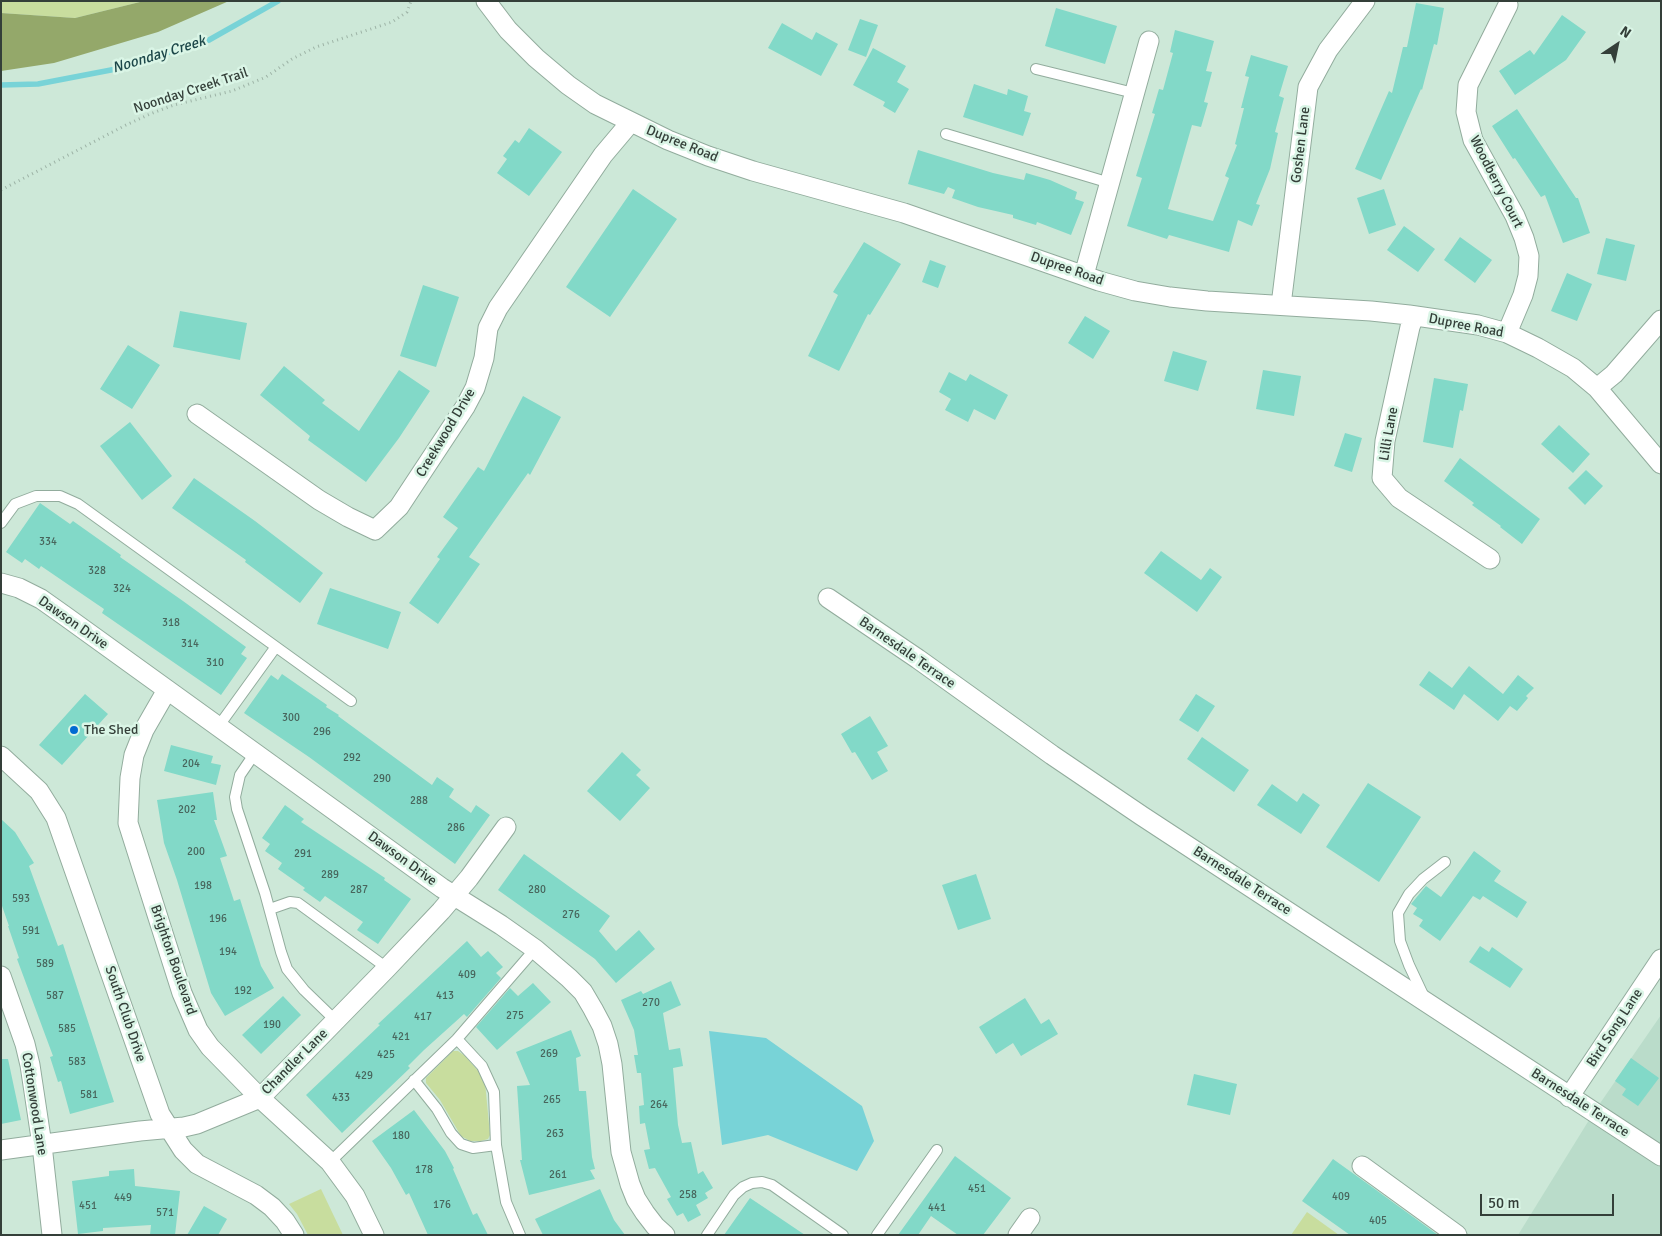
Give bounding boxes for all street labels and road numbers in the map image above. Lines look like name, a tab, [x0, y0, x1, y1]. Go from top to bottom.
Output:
street label: Noonday Creek Trail	[132, 65, 250, 117]
street label: Goshen Lane	[1288, 106, 1314, 184]
street label: Dupree Road	[644, 122, 720, 166]
street label: Woodberry Court	[1465, 133, 1527, 231]
street label: Dupree Road	[1028, 249, 1106, 289]
street label: Dupree Road	[1427, 310, 1505, 342]
street label: Creekwood Drive	[413, 386, 479, 480]
street label: Lilli Lane	[1376, 406, 1402, 462]
street label: Dawson Drive	[35, 593, 111, 653]
street label: Barnesdale Terrace	[856, 614, 958, 692]
street label: Dawson Drive	[364, 828, 440, 890]
street label: Barnesdale Terrace	[1190, 843, 1294, 919]
street label: Brighton Boulevard	[146, 903, 200, 1017]
street label: South Club Drive	[101, 964, 149, 1064]
street label: Bird Song Lane	[1583, 986, 1647, 1070]
street label: Chandler Lane	[259, 1026, 331, 1098]
street label: Cottonwood Lane	[18, 1051, 50, 1157]
street label: Barnesdale Terrace	[1528, 1065, 1632, 1141]

